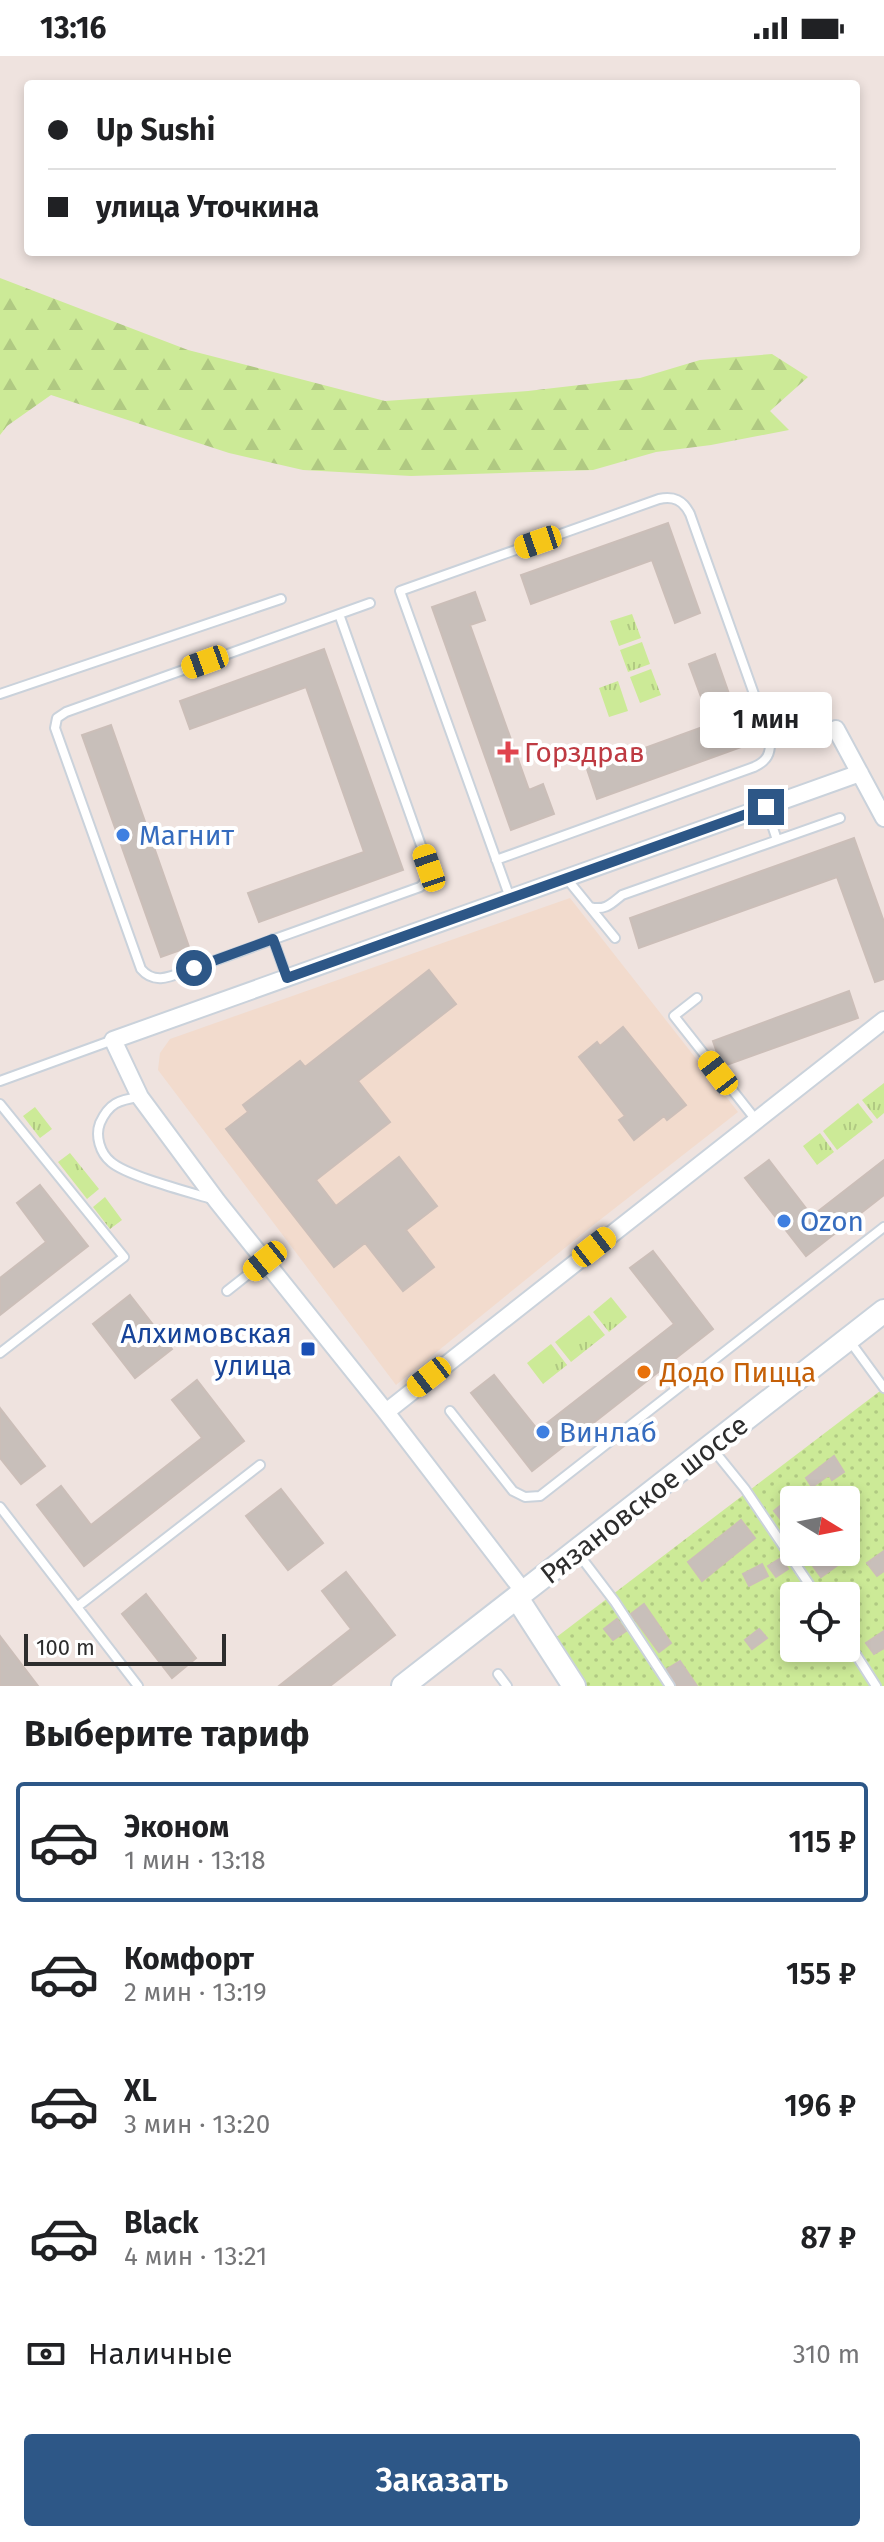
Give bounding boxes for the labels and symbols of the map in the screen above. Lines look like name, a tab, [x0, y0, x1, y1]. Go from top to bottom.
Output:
car	[511, 523, 565, 561]
car	[178, 643, 232, 681]
callout: 1 мин	[700, 691, 832, 747]
place label: Горздрав	[524, 736, 644, 769]
marker: Горздрав	[499, 743, 517, 761]
route end	[748, 789, 784, 825]
place label: Магнит	[139, 819, 234, 852]
marker: Магнит	[114, 826, 132, 844]
car	[410, 841, 448, 895]
route start	[176, 950, 212, 986]
car	[694, 1047, 742, 1099]
place label: Ozon	[800, 1205, 864, 1238]
marker: Ozon	[775, 1212, 793, 1230]
car	[568, 1223, 620, 1271]
car	[239, 1237, 291, 1285]
place label: Алхимовская улица	[120, 1317, 292, 1382]
marker: Алхимовская улица	[299, 1340, 317, 1358]
car	[403, 1353, 455, 1401]
place label: Додо Пицца	[659, 1356, 816, 1389]
marker: Додо Пицца	[635, 1363, 653, 1381]
street label: Рязановское шоссе	[534, 1408, 755, 1591]
place label: Винлаб	[559, 1416, 657, 1449]
marker: Винлаб	[534, 1423, 552, 1441]
north arrow	[780, 1486, 860, 1566]
scale bar	[24, 1630, 226, 1666]

